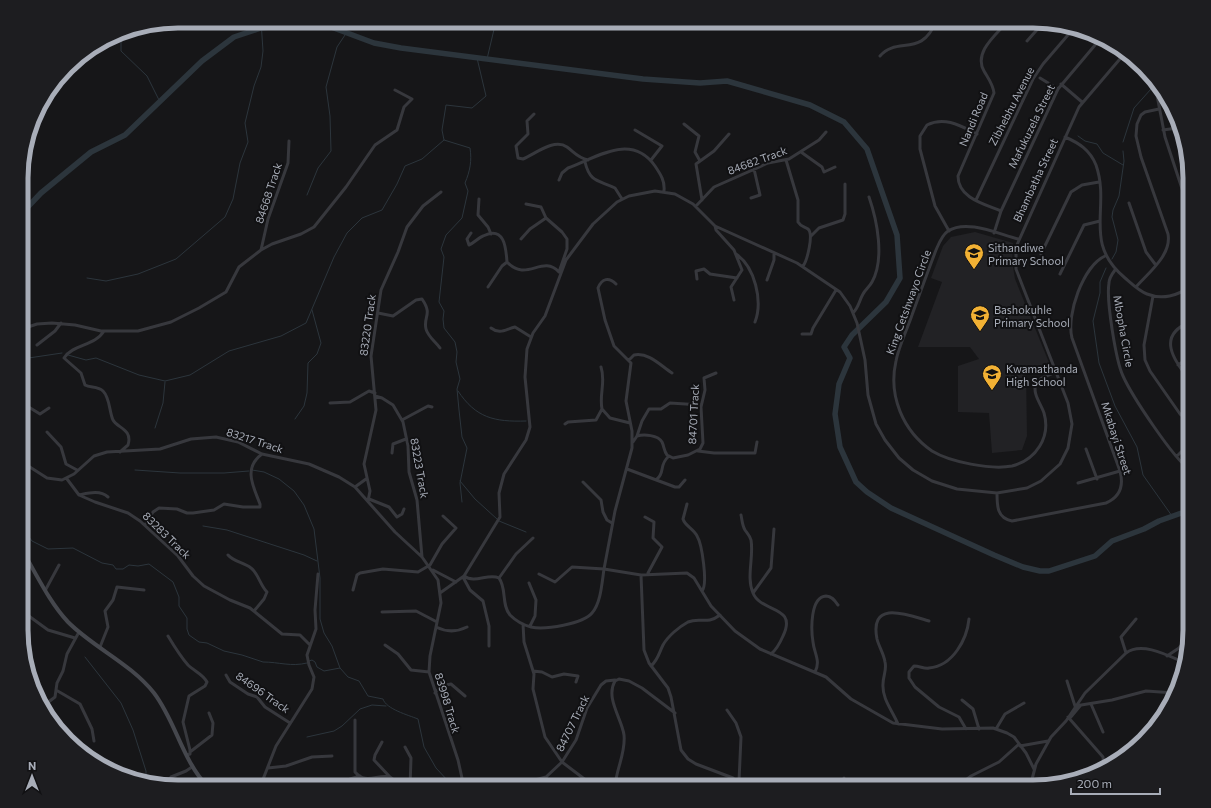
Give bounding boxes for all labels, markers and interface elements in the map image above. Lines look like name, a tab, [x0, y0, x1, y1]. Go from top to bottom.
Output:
street label: Zibhebhu Avenue	[986, 64, 1037, 148]
street label: Mafukuzela Street	[1005, 81, 1057, 170]
street label: Nandi Road	[956, 90, 990, 148]
street label: Bhambatha Street	[1010, 136, 1060, 224]
street label: 84682 Track	[725, 143, 789, 177]
street label: 84668 Track	[252, 161, 284, 225]
place label: Sithandiwe Primary School	[988, 241, 1064, 267]
school or university icon: Sithandiwe Primary School	[963, 242, 985, 270]
street label: King Cetshwayo Circle	[883, 248, 933, 356]
street label: 83220 Track	[356, 293, 378, 357]
street label: Mbopha Circle	[1111, 294, 1137, 368]
place label: Bashokuhle Primary School	[994, 303, 1070, 329]
school or university icon: Bashokuhle Primary School	[969, 304, 991, 332]
place label: Kwamathanda High School	[1006, 362, 1078, 388]
school or university icon: Kwamathanda High School	[981, 363, 1003, 391]
street label: 84701 Track	[685, 383, 701, 445]
street label: Mkabayi Street	[1099, 400, 1135, 477]
street label: 83217 Track	[225, 425, 285, 455]
street label: 83223 Track	[408, 437, 432, 499]
street label: 83283 Track	[140, 509, 194, 561]
street label: 84696 Track	[234, 669, 292, 715]
street label: 83998 Track	[433, 671, 463, 735]
street label: 84707 Track	[553, 693, 591, 753]
north arrow	[12, 756, 52, 796]
text: N	[28, 759, 36, 772]
scale bar	[1071, 770, 1160, 796]
text: 200 m	[1077, 776, 1112, 790]

